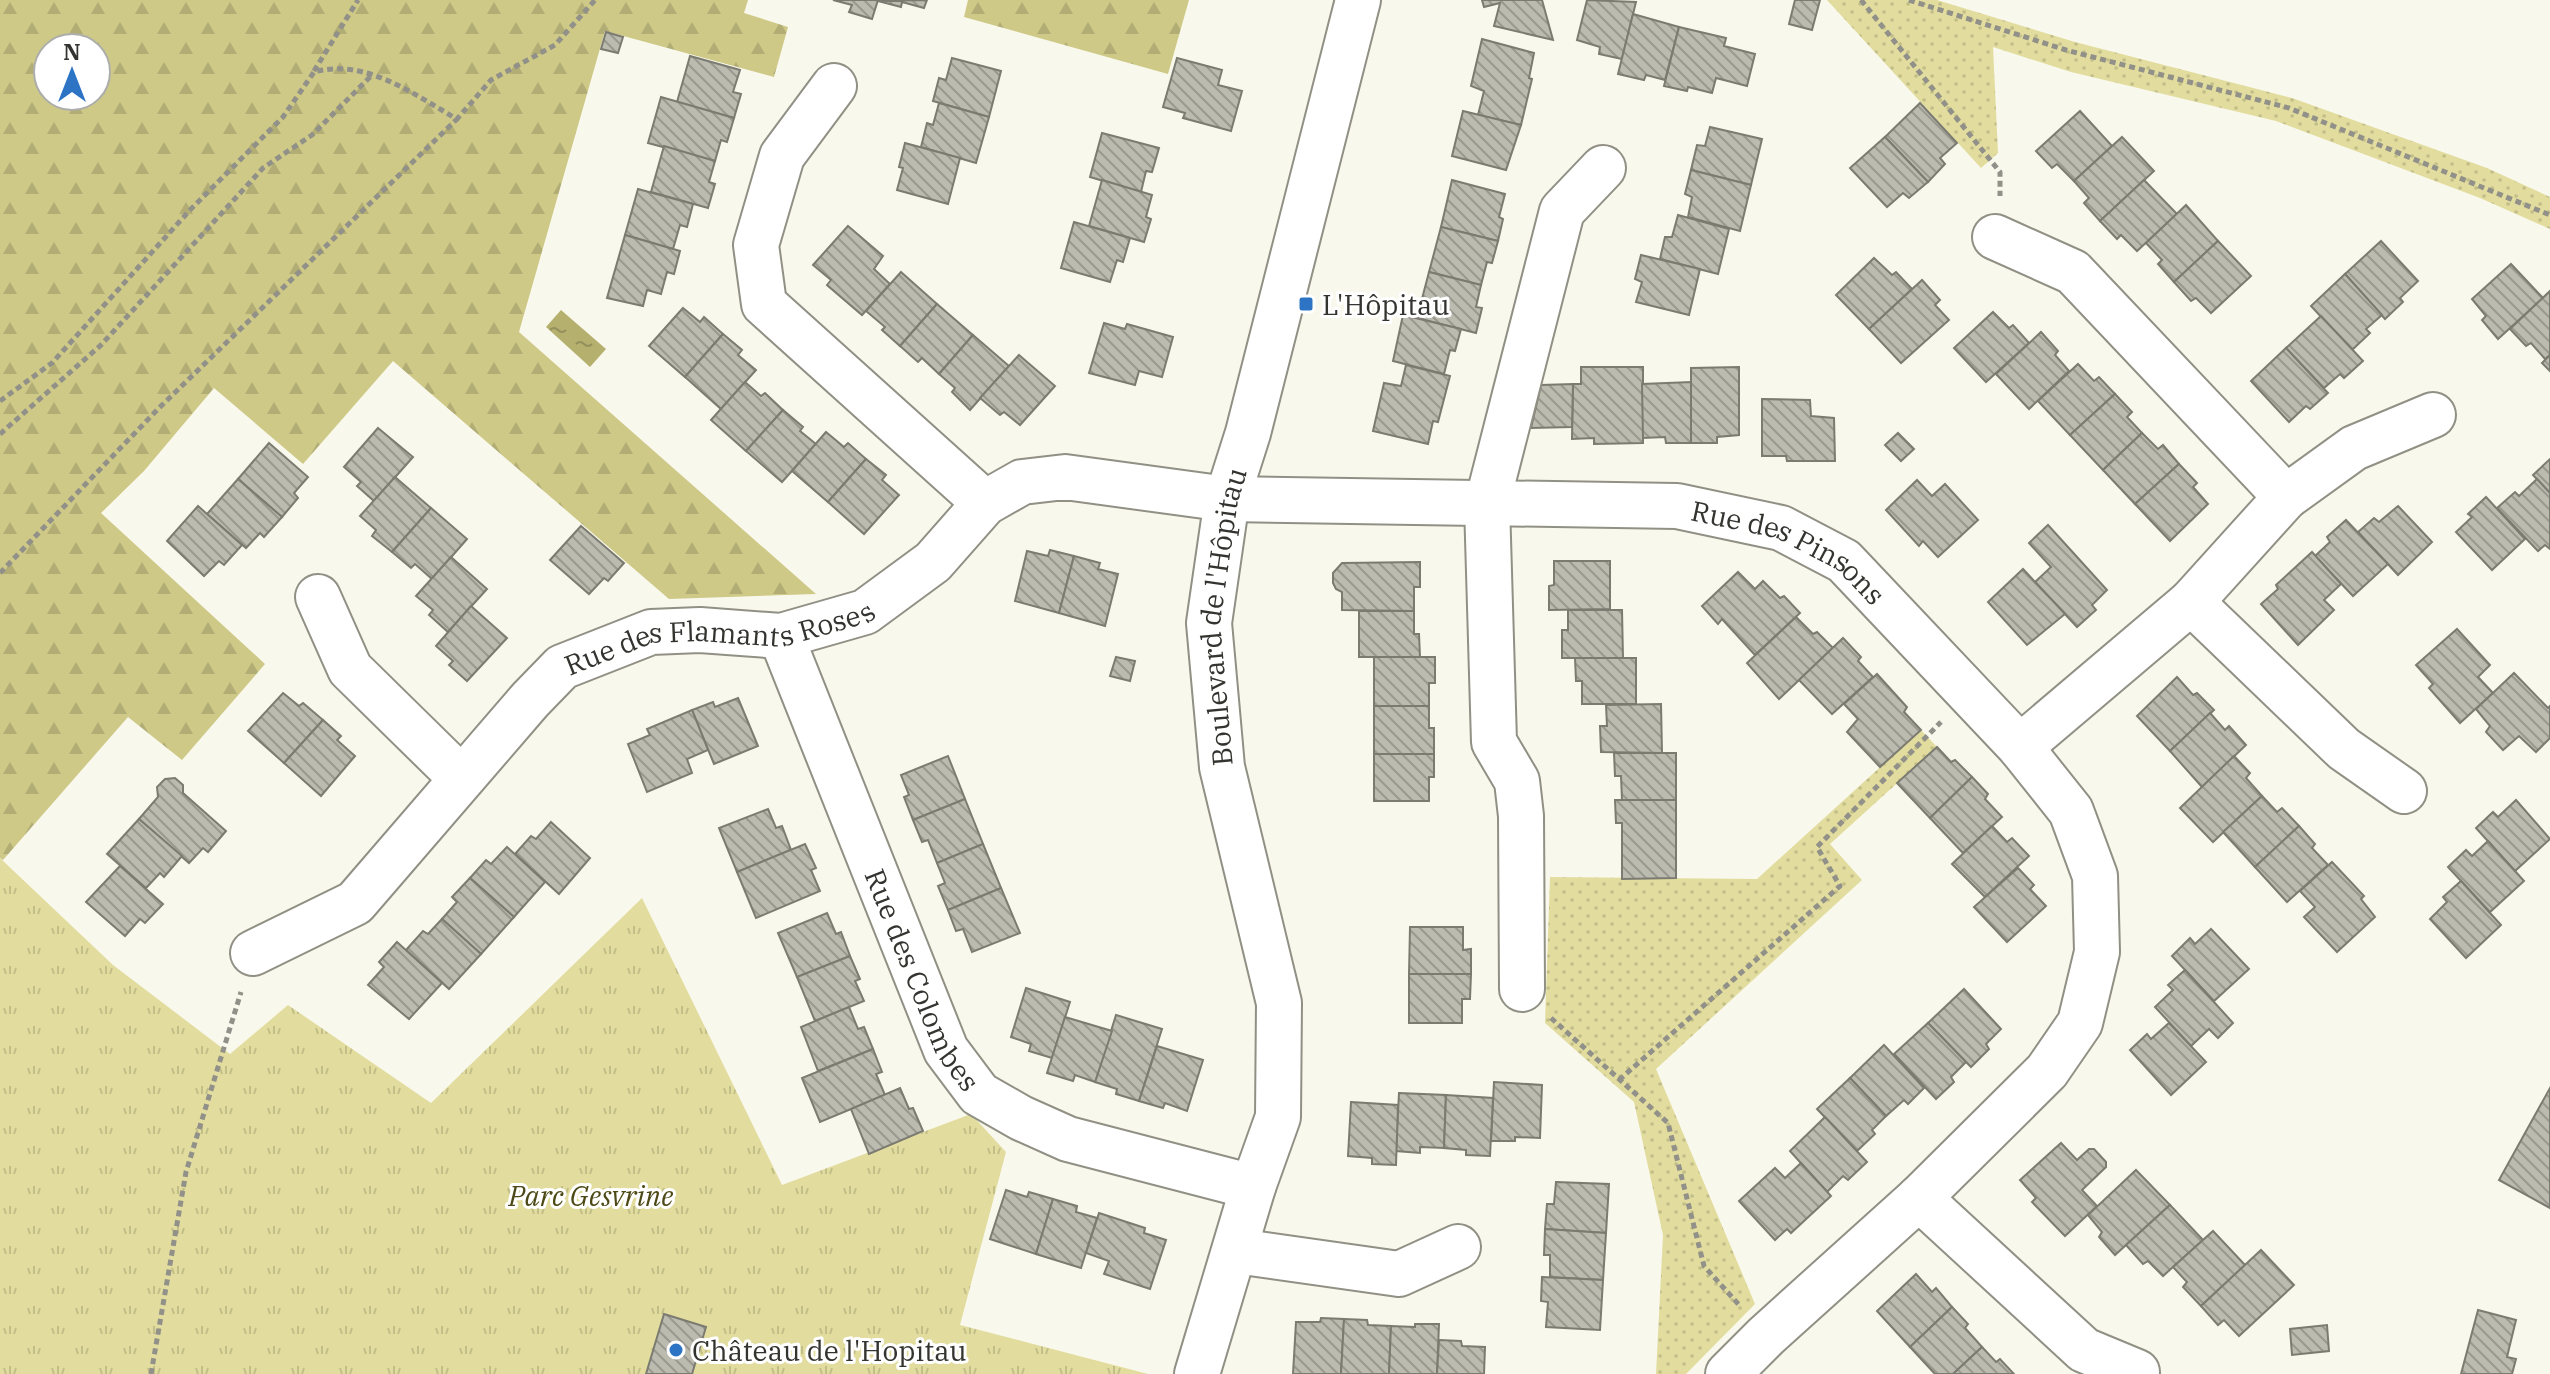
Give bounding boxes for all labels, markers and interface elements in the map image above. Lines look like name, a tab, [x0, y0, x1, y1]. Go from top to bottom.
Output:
north arrow	[32, 32, 112, 112]
text: N	[63, 37, 81, 66]
place label: L'Hôpitau	[1322, 286, 1450, 323]
marker: L'Hôpitau	[1297, 295, 1315, 313]
street label: Boulevard de l'Hôpitau	[1190, 463, 1254, 768]
street label: Rue des Pinsons	[1688, 491, 1894, 612]
street label: Rue des Flamants Roses	[559, 592, 882, 683]
street label: Rue des Colombes	[857, 863, 989, 1098]
park label: Parc Gesvrine	[508, 1177, 674, 1214]
place label: Château de l'Hopitau	[692, 1332, 967, 1369]
marker: Château de l'Hopitau	[667, 1341, 685, 1359]

